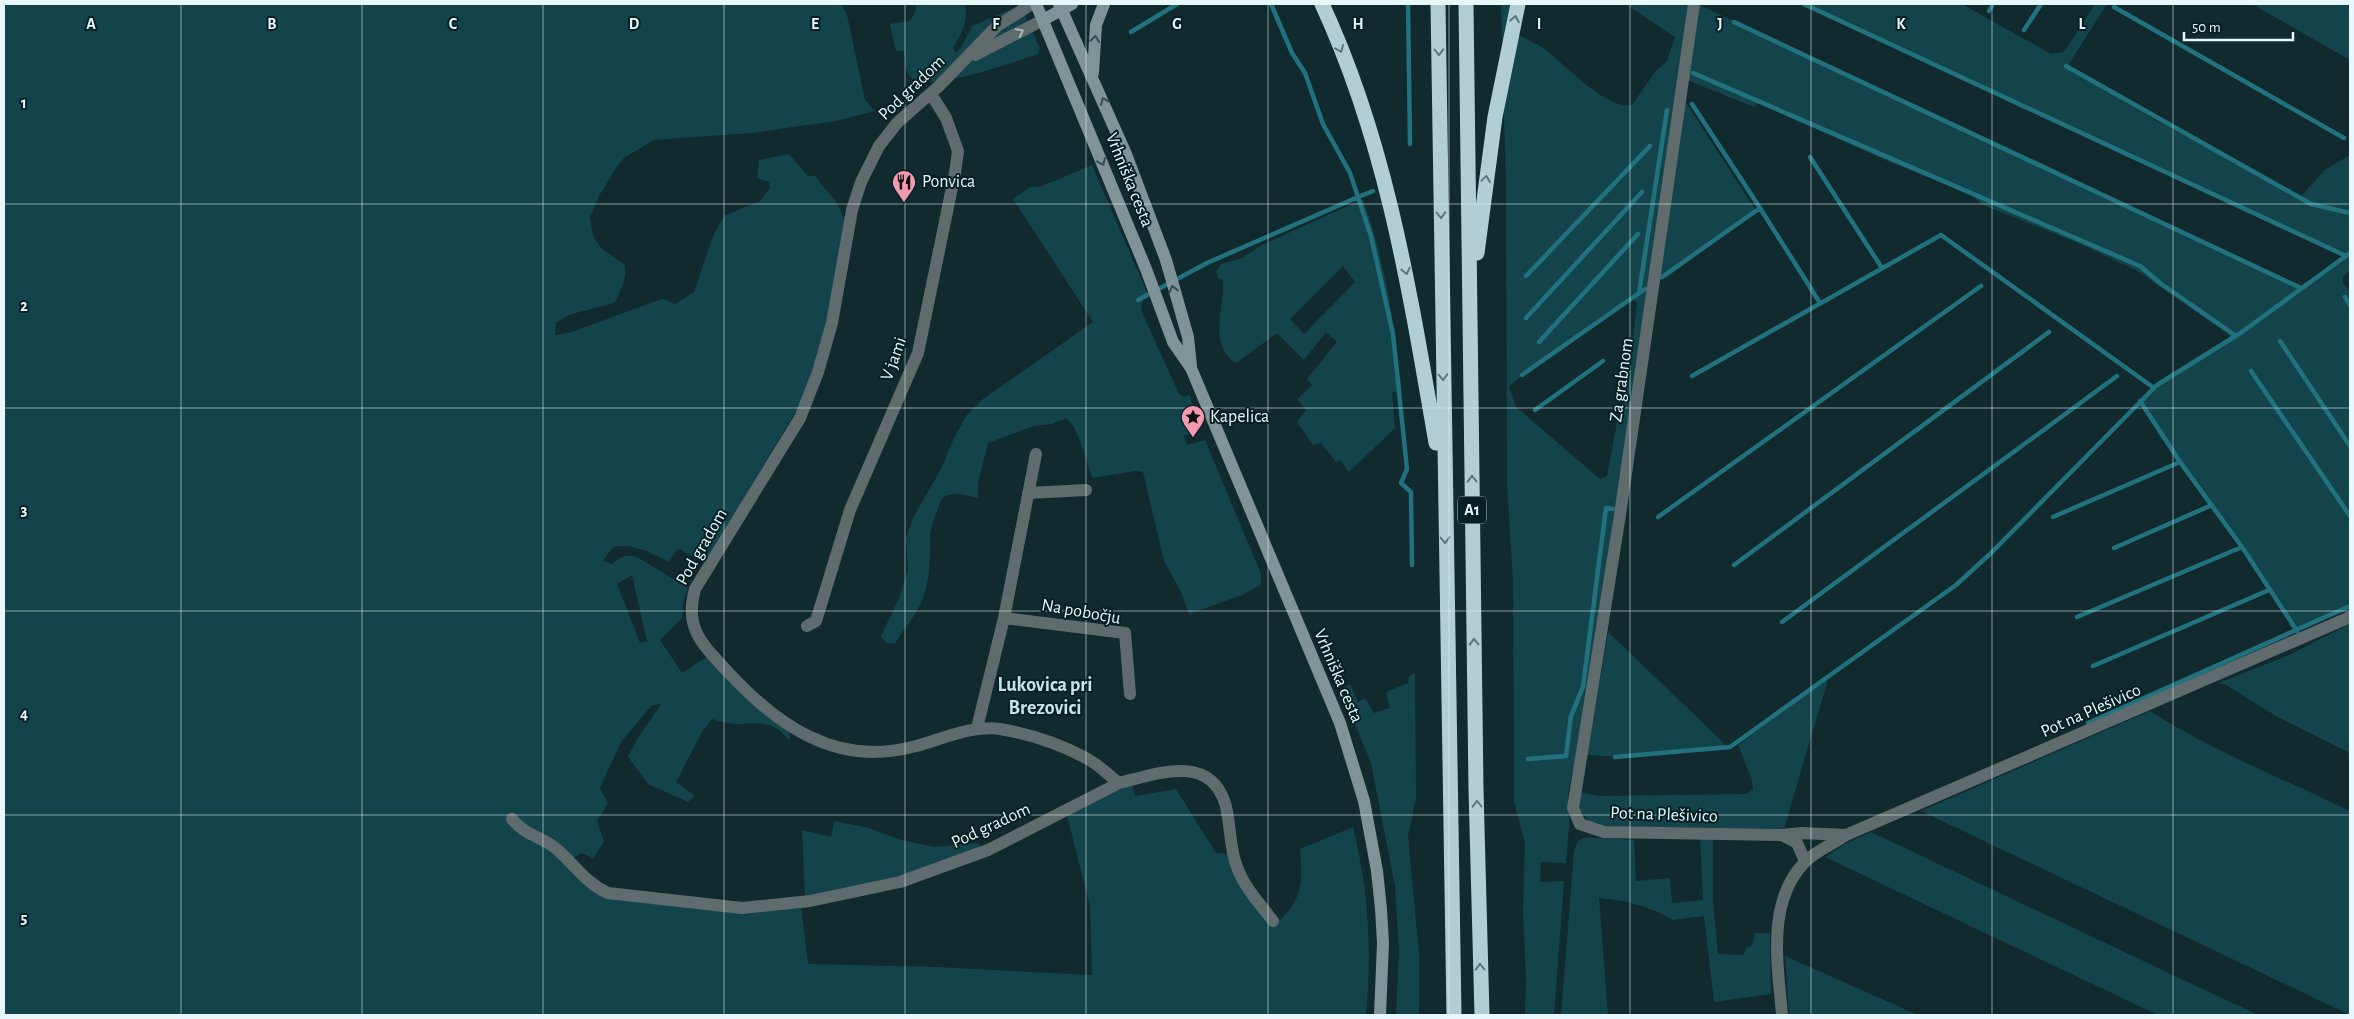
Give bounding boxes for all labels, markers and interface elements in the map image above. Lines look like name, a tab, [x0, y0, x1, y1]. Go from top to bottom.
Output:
scale bar	[2184, 10, 2293, 42]
one-way arrow	[1509, 15, 1520, 23]
text: A	[86, 16, 96, 32]
text: B	[267, 16, 277, 32]
text: C	[449, 16, 458, 32]
text: D	[629, 16, 640, 32]
text: E	[811, 16, 819, 32]
text: F	[992, 16, 1000, 32]
text: G	[1172, 16, 1182, 32]
text: H	[1352, 16, 1364, 32]
text: I	[1537, 16, 1541, 32]
text: J	[1717, 16, 1723, 32]
text: K	[1896, 16, 1906, 32]
text: L	[2079, 16, 2086, 32]
text: 50 m	[2192, 20, 2221, 35]
one-way arrow	[1015, 28, 1024, 38]
one-way arrow	[1089, 35, 1100, 43]
one-way arrow	[1334, 44, 1344, 53]
one-way arrow	[1434, 49, 1444, 57]
street label: Pod gradom	[875, 52, 949, 124]
text: 1	[21, 95, 27, 111]
one-way arrow	[1099, 97, 1109, 105]
street label: Vrhniška cesta	[1102, 130, 1156, 230]
one-way arrow	[1096, 157, 1106, 166]
restaurant icon: Ponvica	[891, 169, 917, 203]
place label: Ponvica	[922, 173, 975, 191]
one-way arrow	[1480, 174, 1490, 183]
one-way arrow	[1436, 212, 1446, 219]
one-way arrow	[1400, 267, 1411, 276]
one-way arrow	[1168, 285, 1179, 294]
text: 2	[20, 298, 28, 314]
street label: V jami	[878, 335, 910, 383]
street label: Za grabnom	[1607, 337, 1637, 423]
one-way arrow	[1438, 374, 1448, 382]
place icon: Kapelica	[1180, 404, 1206, 438]
place label: Kapelica	[1210, 408, 1269, 426]
one-way arrow	[1467, 475, 1477, 482]
road number: A1	[1458, 496, 1486, 524]
text: 3	[21, 502, 28, 518]
street label: Pod gradom	[673, 506, 731, 588]
one-way arrow	[1440, 536, 1450, 544]
street label: Na pobočju	[1040, 596, 1122, 628]
street label: Vrhniška cesta	[1310, 627, 1366, 725]
one-way arrow	[1469, 637, 1479, 645]
district label: Lukovica pri Brezovici	[998, 675, 1093, 718]
street label: Pot na Plešivico	[2038, 681, 2144, 741]
text: 4	[20, 706, 28, 722]
street label: Pod gradom	[949, 800, 1033, 852]
one-way arrow	[1471, 800, 1482, 808]
street label: Pot na Plešivico	[1610, 804, 1718, 826]
text: 5	[21, 910, 28, 926]
one-way arrow	[1475, 962, 1486, 970]

